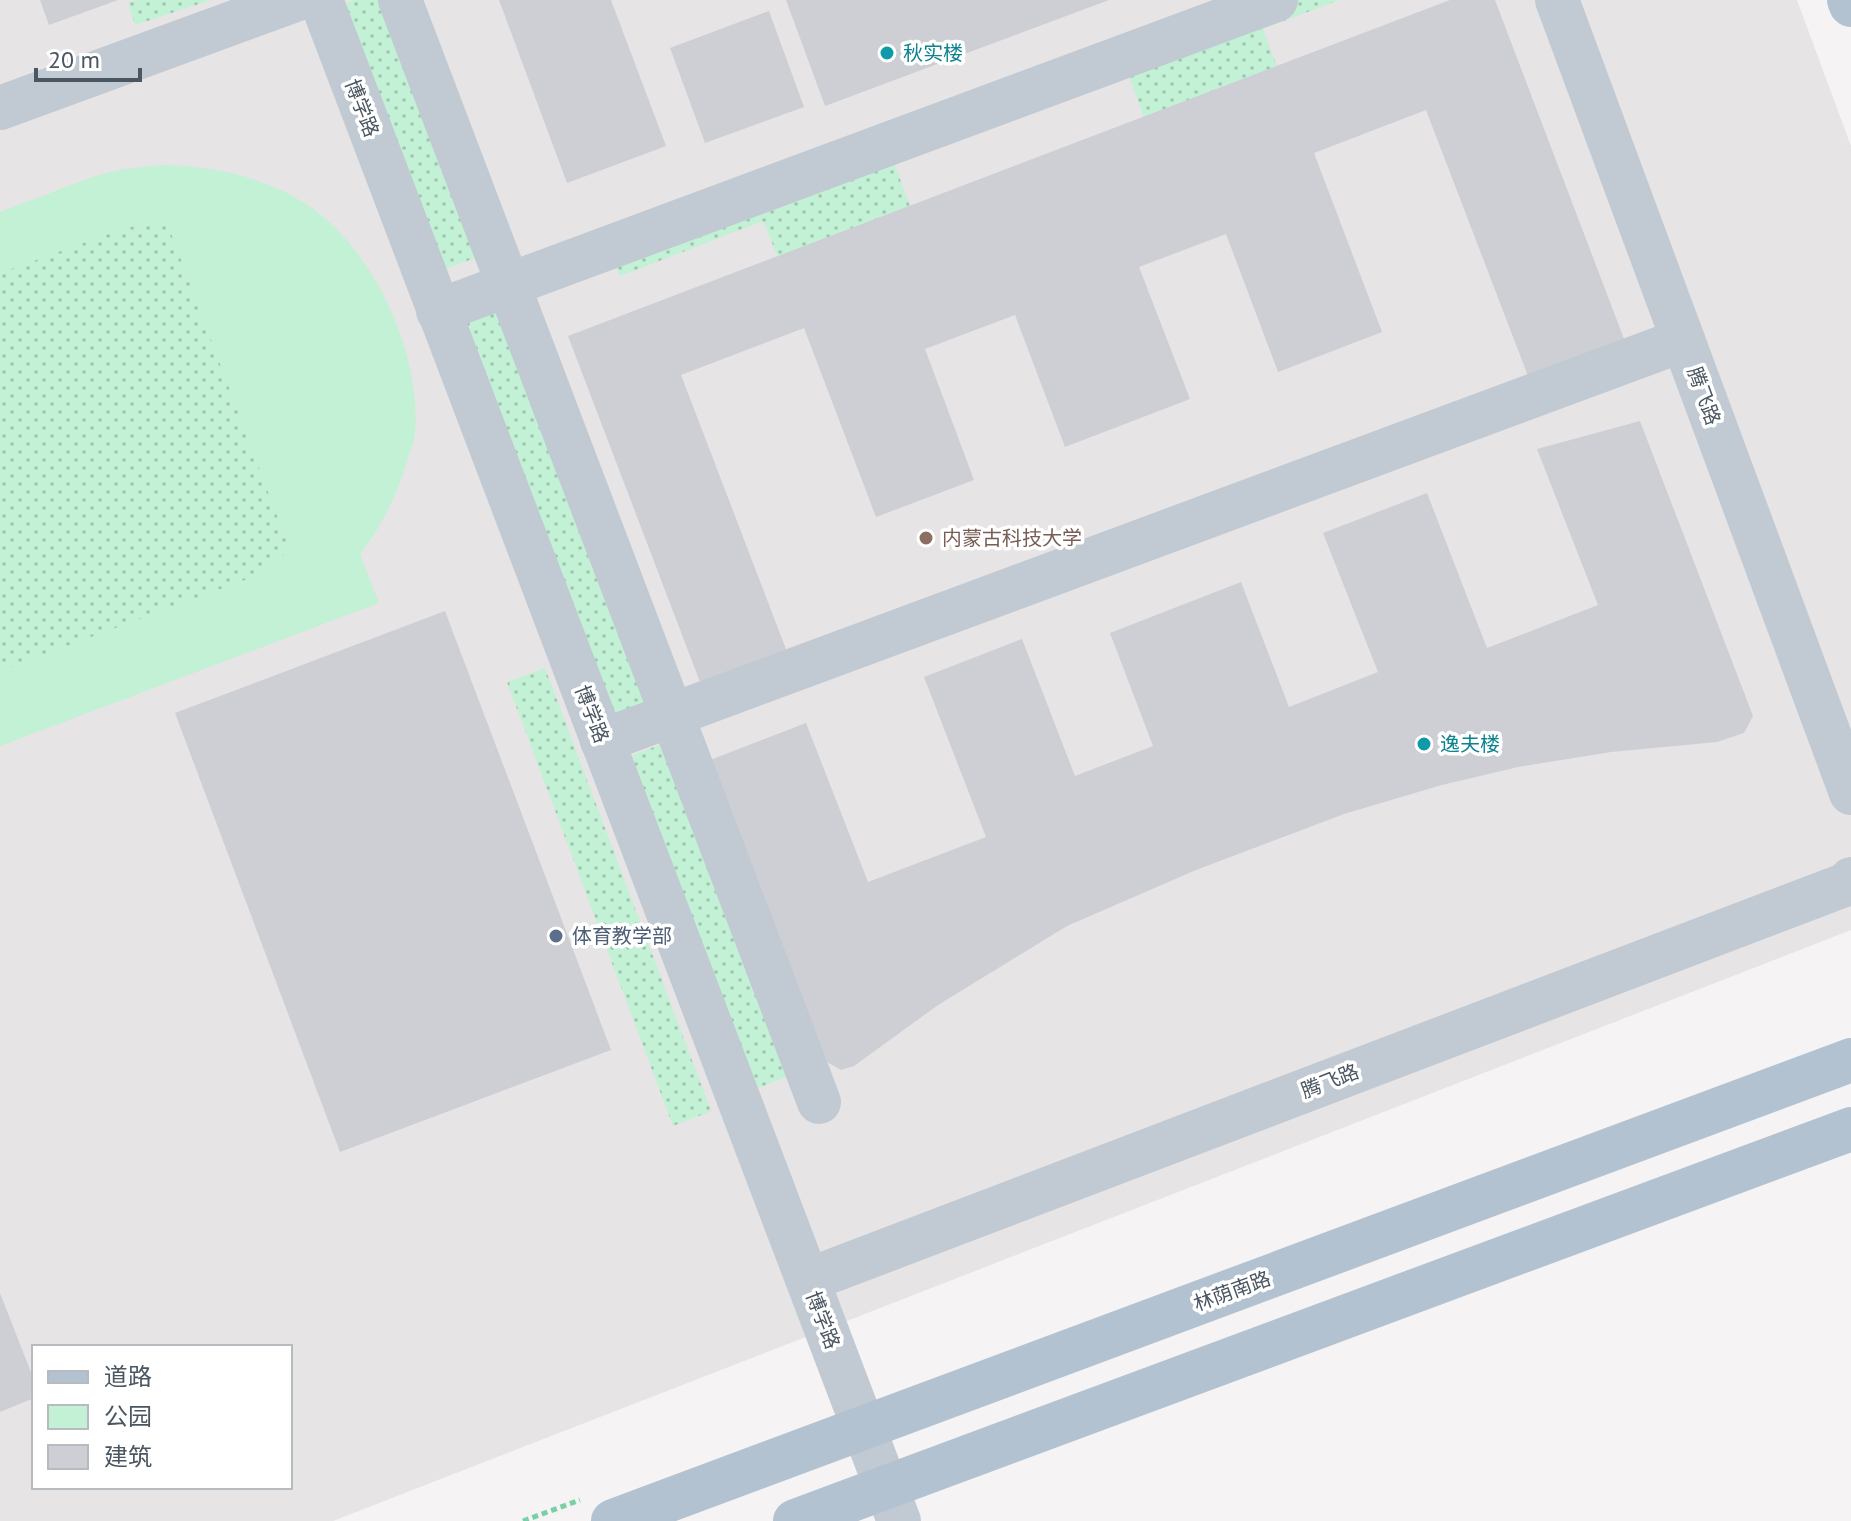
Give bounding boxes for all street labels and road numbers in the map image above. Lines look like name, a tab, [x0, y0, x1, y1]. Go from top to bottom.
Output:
street label: 博学路	[339, 75, 385, 141]
street label: 腾飞路	[1682, 363, 1726, 429]
street label: 博学路	[569, 681, 615, 747]
street label: 腾飞路	[1297, 1058, 1363, 1104]
street label: 林荫南路	[1190, 1265, 1274, 1317]
street label: 博学路	[800, 1287, 846, 1353]

